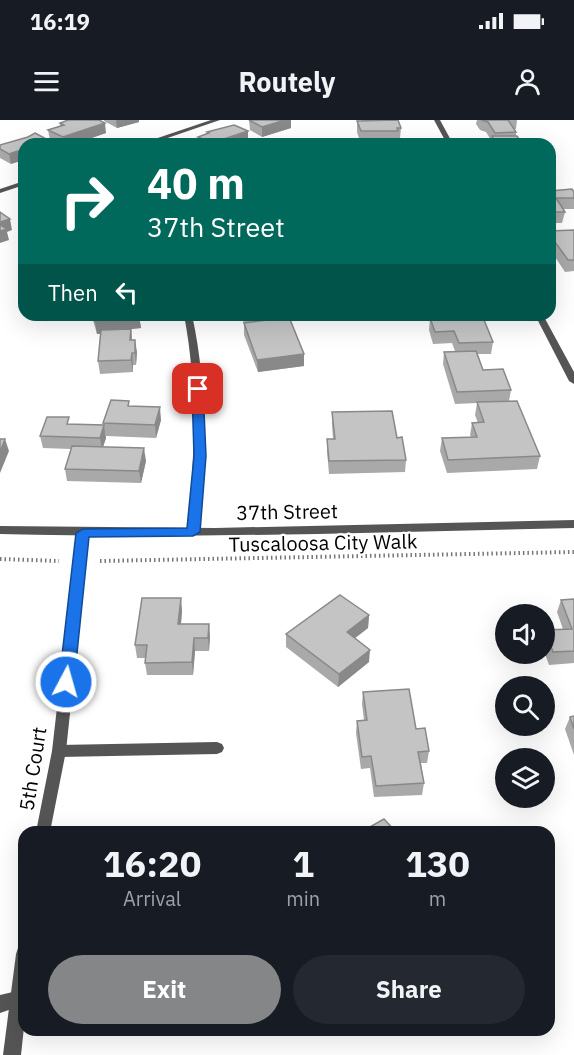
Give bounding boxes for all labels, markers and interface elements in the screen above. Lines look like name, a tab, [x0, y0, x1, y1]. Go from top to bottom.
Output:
text: 16:19	[30, 7, 90, 36]
text: Routely	[239, 64, 335, 99]
icon: menu	[30, 65, 63, 98]
icon: person	[511, 65, 544, 98]
text: 40 m	[147, 156, 245, 211]
icon: right	[48, 162, 126, 240]
text: 37th Street	[147, 209, 285, 244]
icon: left	[110, 276, 143, 309]
text: Then	[48, 278, 98, 307]
pin	[172, 363, 223, 414]
icon: arrive	[181, 372, 214, 405]
street label: 37th Street	[236, 497, 338, 526]
street label: Tuscaloosa City Walk	[228, 527, 418, 558]
map controls	[495, 604, 555, 808]
button: sound	[495, 604, 555, 664]
position arrow	[34, 650, 98, 714]
button: search	[495, 676, 555, 736]
street label: 5th Court	[13, 725, 52, 813]
button: layers	[495, 748, 555, 808]
text: 16:20	[103, 840, 201, 887]
text: 1	[292, 840, 314, 887]
text: 130	[405, 840, 470, 887]
text: Arrival	[123, 885, 181, 912]
text: min	[286, 885, 320, 912]
text: m	[429, 885, 446, 912]
button: Exit	[48, 955, 281, 1024]
button: Share	[293, 955, 525, 1024]

